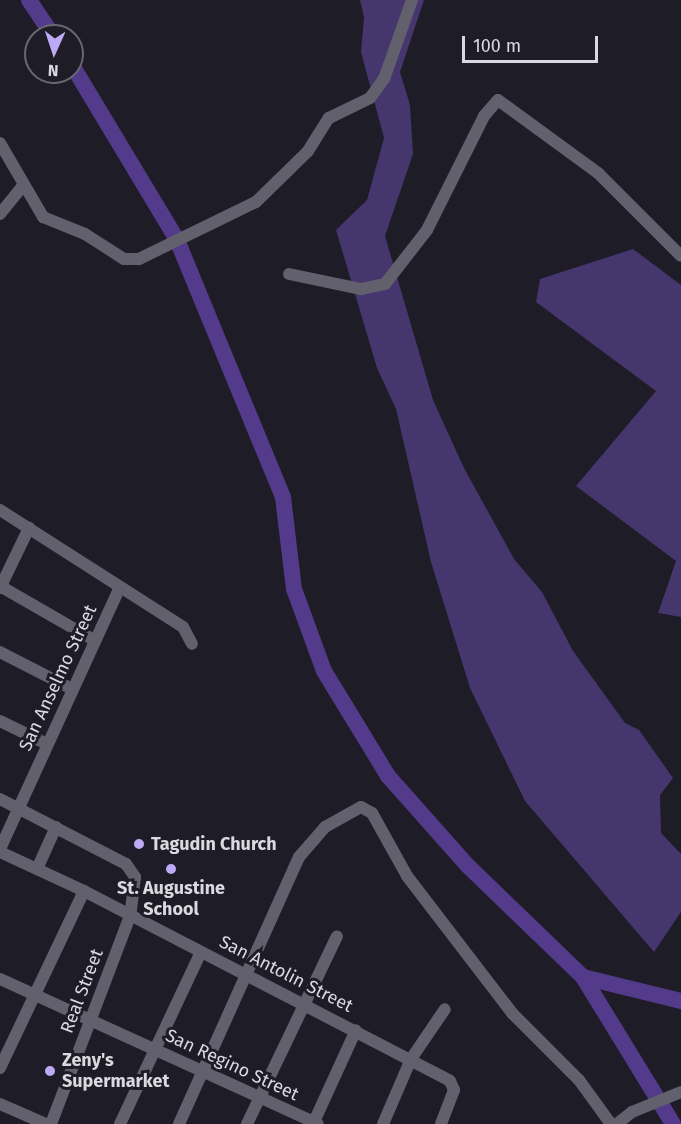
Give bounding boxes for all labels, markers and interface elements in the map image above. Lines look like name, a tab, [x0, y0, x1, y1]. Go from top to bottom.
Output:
north arrow	[24, 24, 84, 84]
scale bar	[465, 24, 602, 62]
text: 100 m	[473, 35, 521, 57]
text: N	[47, 61, 59, 80]
street label: San Anselmo Street	[15, 601, 101, 755]
place label: Tagudin Church	[151, 833, 277, 855]
marker: Tagudin Church	[132, 837, 146, 851]
marker: St. Augustine School	[164, 862, 178, 876]
place label: St. Augustine School	[117, 878, 225, 920]
street label: San Antolin Street	[216, 931, 356, 1017]
street label: Real Street	[56, 946, 108, 1036]
street label: San Regino Street	[162, 1025, 302, 1105]
place label: Zeny's Supermarket	[62, 1050, 169, 1092]
marker: Zeny's Supermarket	[43, 1064, 57, 1078]

